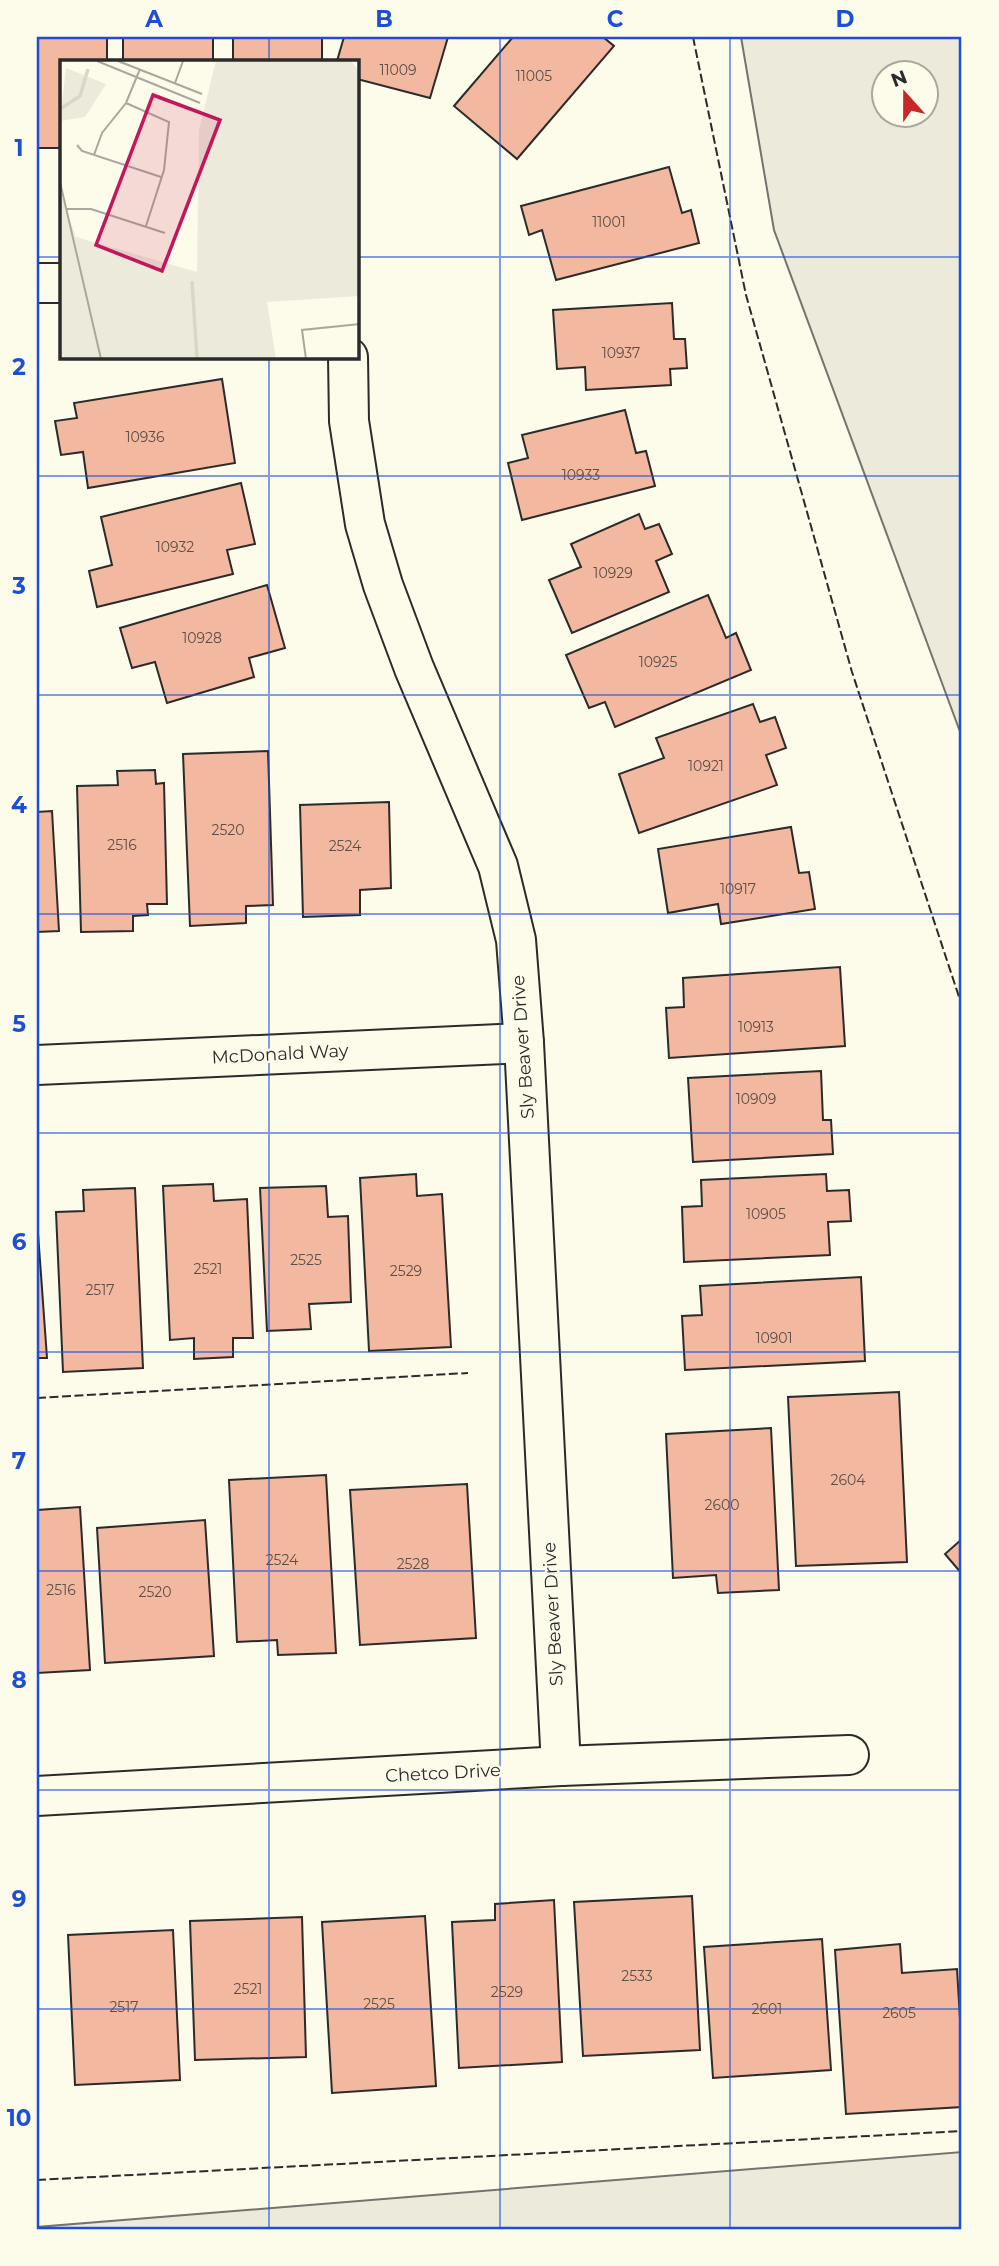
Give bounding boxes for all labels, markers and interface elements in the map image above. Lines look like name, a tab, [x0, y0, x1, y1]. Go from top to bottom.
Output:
text: A	[144, 5, 163, 33]
text: B	[375, 5, 393, 33]
text: C	[607, 5, 624, 33]
text: D	[836, 5, 855, 33]
inset map	[60, 60, 359, 359]
north arrow	[870, 60, 940, 130]
house number: 11009	[379, 61, 417, 79]
text: N	[888, 65, 910, 92]
house number: 11005	[516, 67, 552, 85]
text: 1	[14, 134, 24, 162]
house number: 11001	[592, 213, 626, 231]
house number: 10937	[602, 344, 640, 362]
text: 2	[12, 353, 26, 381]
house number: 10936	[125, 428, 165, 446]
house number: 10933	[562, 466, 600, 484]
house number: 10932	[156, 538, 194, 556]
house number: 10929	[593, 564, 633, 582]
text: 3	[11, 572, 26, 600]
house number: 10928	[182, 629, 222, 647]
house number: 10925	[639, 653, 677, 671]
house number: 10921	[688, 757, 724, 775]
text: 4	[11, 791, 27, 819]
house number: 2520	[212, 821, 245, 839]
house number: 2516	[107, 836, 137, 854]
house number: 2524	[329, 837, 362, 855]
house number: 10917	[720, 880, 756, 898]
street label: Sly Beaver Drive	[507, 974, 539, 1120]
text: 5	[12, 1010, 26, 1038]
house number: 10913	[738, 1018, 774, 1036]
street label: McDonald Way	[211, 1039, 349, 1069]
house number: 10909	[736, 1090, 776, 1108]
house number: 10905	[746, 1205, 786, 1223]
text: 6	[12, 1228, 27, 1256]
house number: 2525	[290, 1251, 322, 1269]
house number: 2521	[194, 1260, 222, 1278]
house number: 2529	[390, 1262, 422, 1280]
house number: 2517	[85, 1281, 115, 1299]
house number: 10901	[755, 1329, 793, 1347]
text: 7	[12, 1447, 26, 1475]
house number: 2604	[831, 1471, 866, 1489]
house number: 2600	[705, 1496, 739, 1514]
street label: Sly Beaver Drive	[538, 1541, 568, 1687]
house number: 2524	[266, 1551, 299, 1569]
house number: 2528	[397, 1555, 429, 1573]
house number: 2516	[46, 1581, 76, 1599]
house number: 2520	[139, 1583, 172, 1601]
text: 8	[11, 1666, 27, 1694]
street label: Chetco Drive	[385, 1759, 502, 1787]
text: 9	[12, 1885, 26, 1913]
house number: 2533	[621, 1967, 653, 1985]
house number: 2521	[234, 1980, 262, 1998]
house number: 2529	[491, 1983, 523, 2001]
house number: 2525	[363, 1995, 395, 2013]
house number: 2517	[109, 1998, 139, 2016]
house number: 2601	[752, 2000, 782, 2018]
house number: 2605	[882, 2004, 916, 2022]
text: 10	[7, 2104, 31, 2132]

